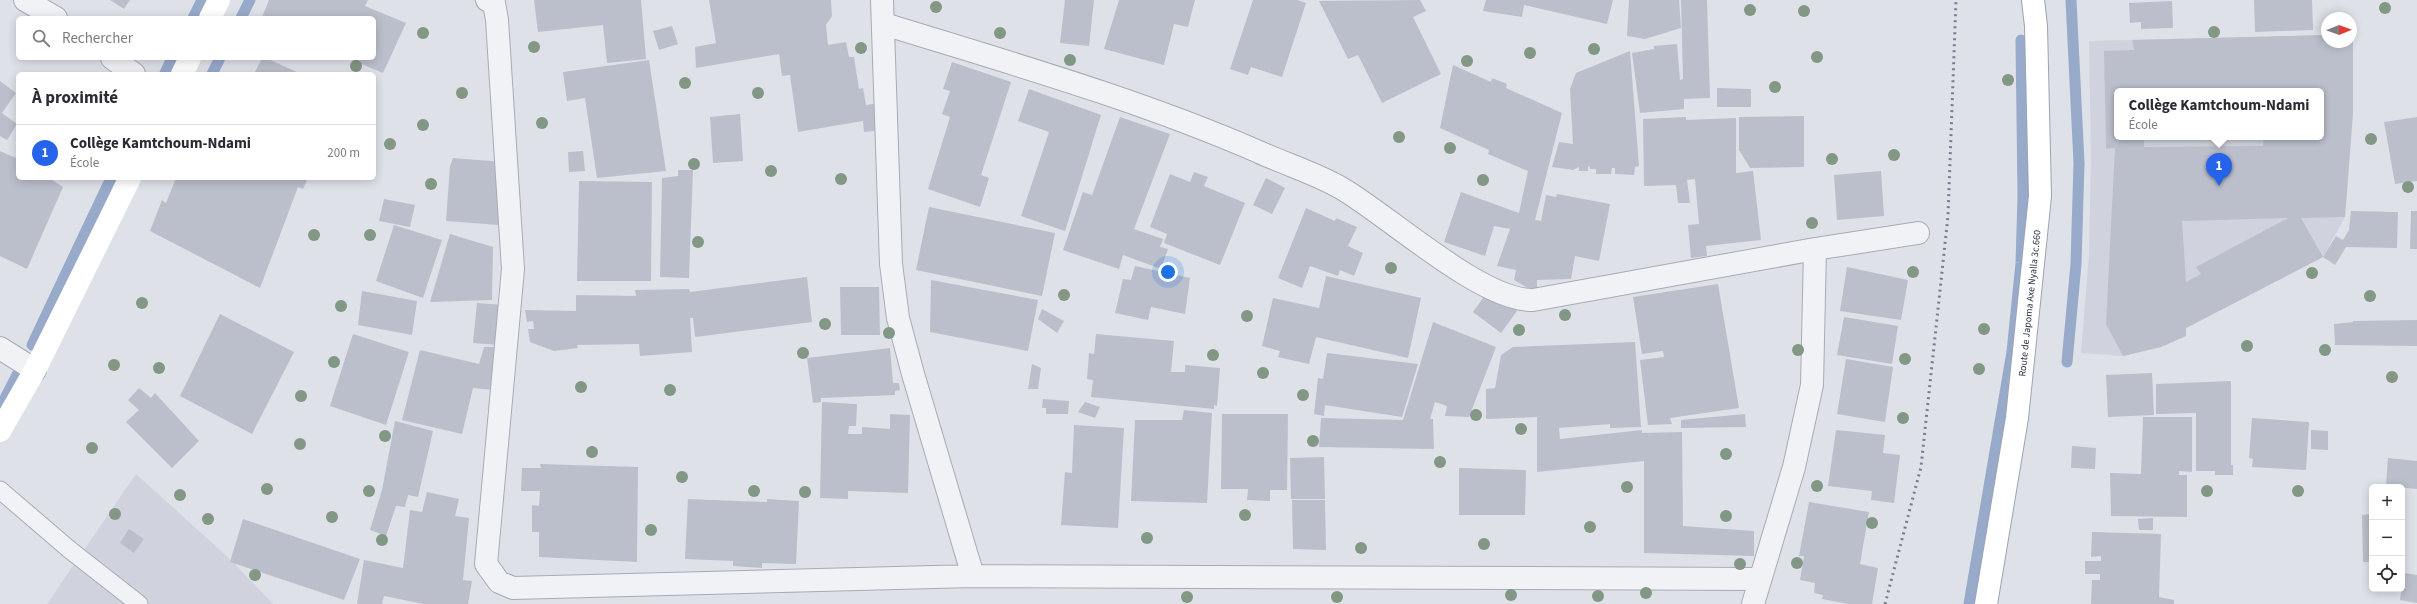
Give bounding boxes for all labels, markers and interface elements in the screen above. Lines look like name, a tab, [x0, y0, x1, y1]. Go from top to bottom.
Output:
north arrow	[2321, 12, 2357, 48]
search box	[16, 16, 376, 60]
icon: search	[30, 27, 52, 49]
text: Rechercher	[62, 28, 133, 49]
text: À proximité	[32, 86, 118, 110]
popup	[2114, 88, 2324, 140]
text: Collège Kamtchoum-Ndami	[2129, 95, 2309, 116]
text: École	[2129, 116, 2158, 134]
text: Collège Kamtchoum-Ndami	[70, 133, 251, 154]
text: 1	[42, 144, 48, 162]
text: 200 m	[327, 144, 360, 162]
pin: 1	[2206, 153, 2232, 186]
text: École	[70, 154, 99, 172]
street label: Route de Japoma Axe Nyalla 3c.660	[2015, 229, 2044, 377]
your location	[1158, 262, 1178, 282]
map controls	[2369, 484, 2405, 592]
button: +	[2369, 484, 2405, 520]
button: −	[2369, 520, 2405, 556]
button: locate	[2369, 556, 2405, 592]

